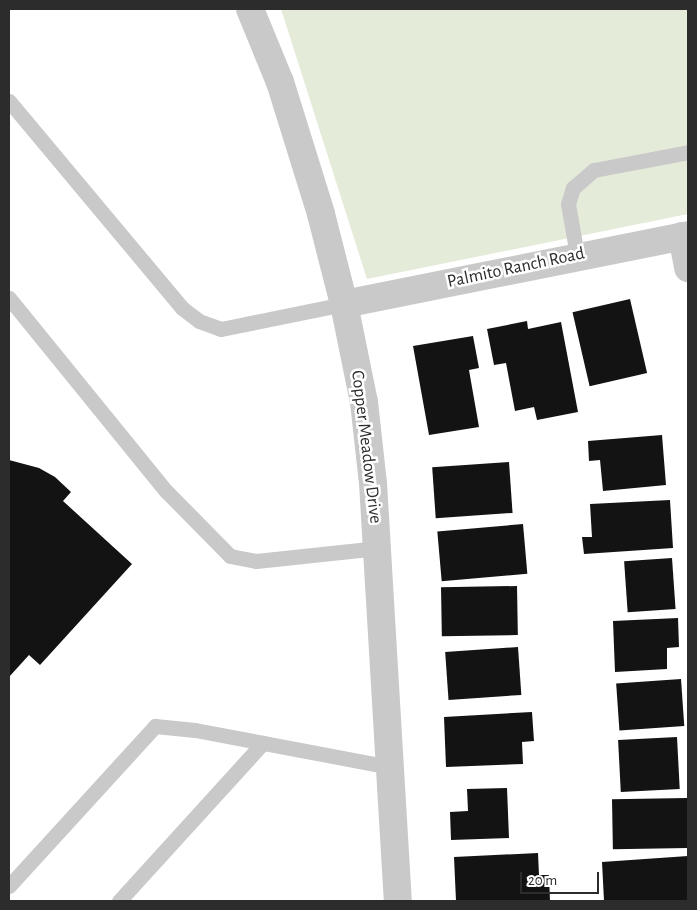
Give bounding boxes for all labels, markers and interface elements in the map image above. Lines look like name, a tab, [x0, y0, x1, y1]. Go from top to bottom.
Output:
street label: Palmito Ranch Road	[445, 243, 587, 293]
street label: Copper Meadow Drive	[346, 369, 386, 525]
scale bar	[522, 862, 601, 894]
text: 20 m	[528, 873, 557, 888]

